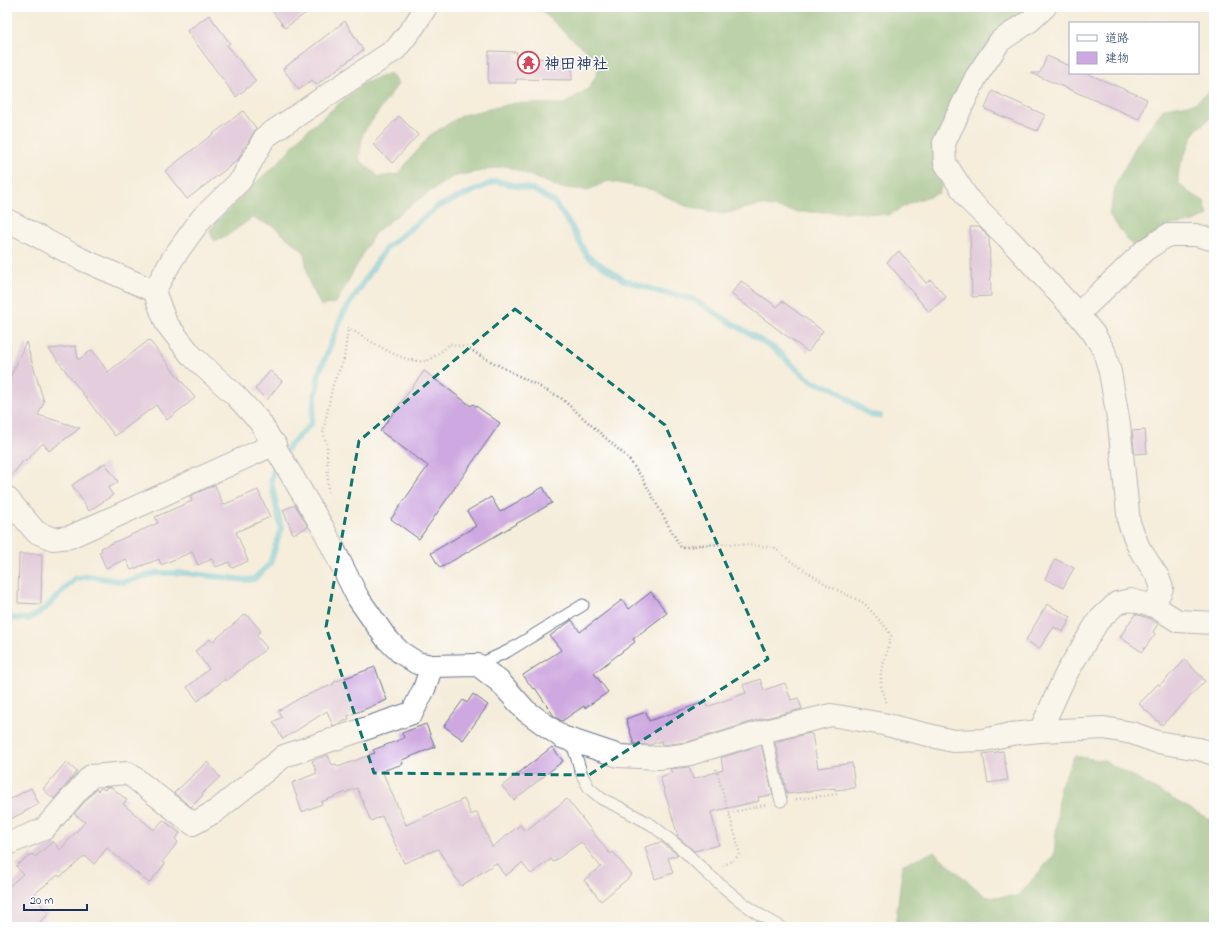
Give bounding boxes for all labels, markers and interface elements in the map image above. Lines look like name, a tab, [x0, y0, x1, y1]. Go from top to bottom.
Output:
legend	[1069, 22, 1199, 74]
text: 道路	[1105, 30, 1129, 48]
temple icon: 神田神社	[516, 50, 542, 76]
text: 建物	[1105, 50, 1129, 68]
place label: 神田神社	[544, 53, 608, 77]
scale bar	[24, 886, 87, 912]
text: 20 m	[30, 892, 53, 910]

